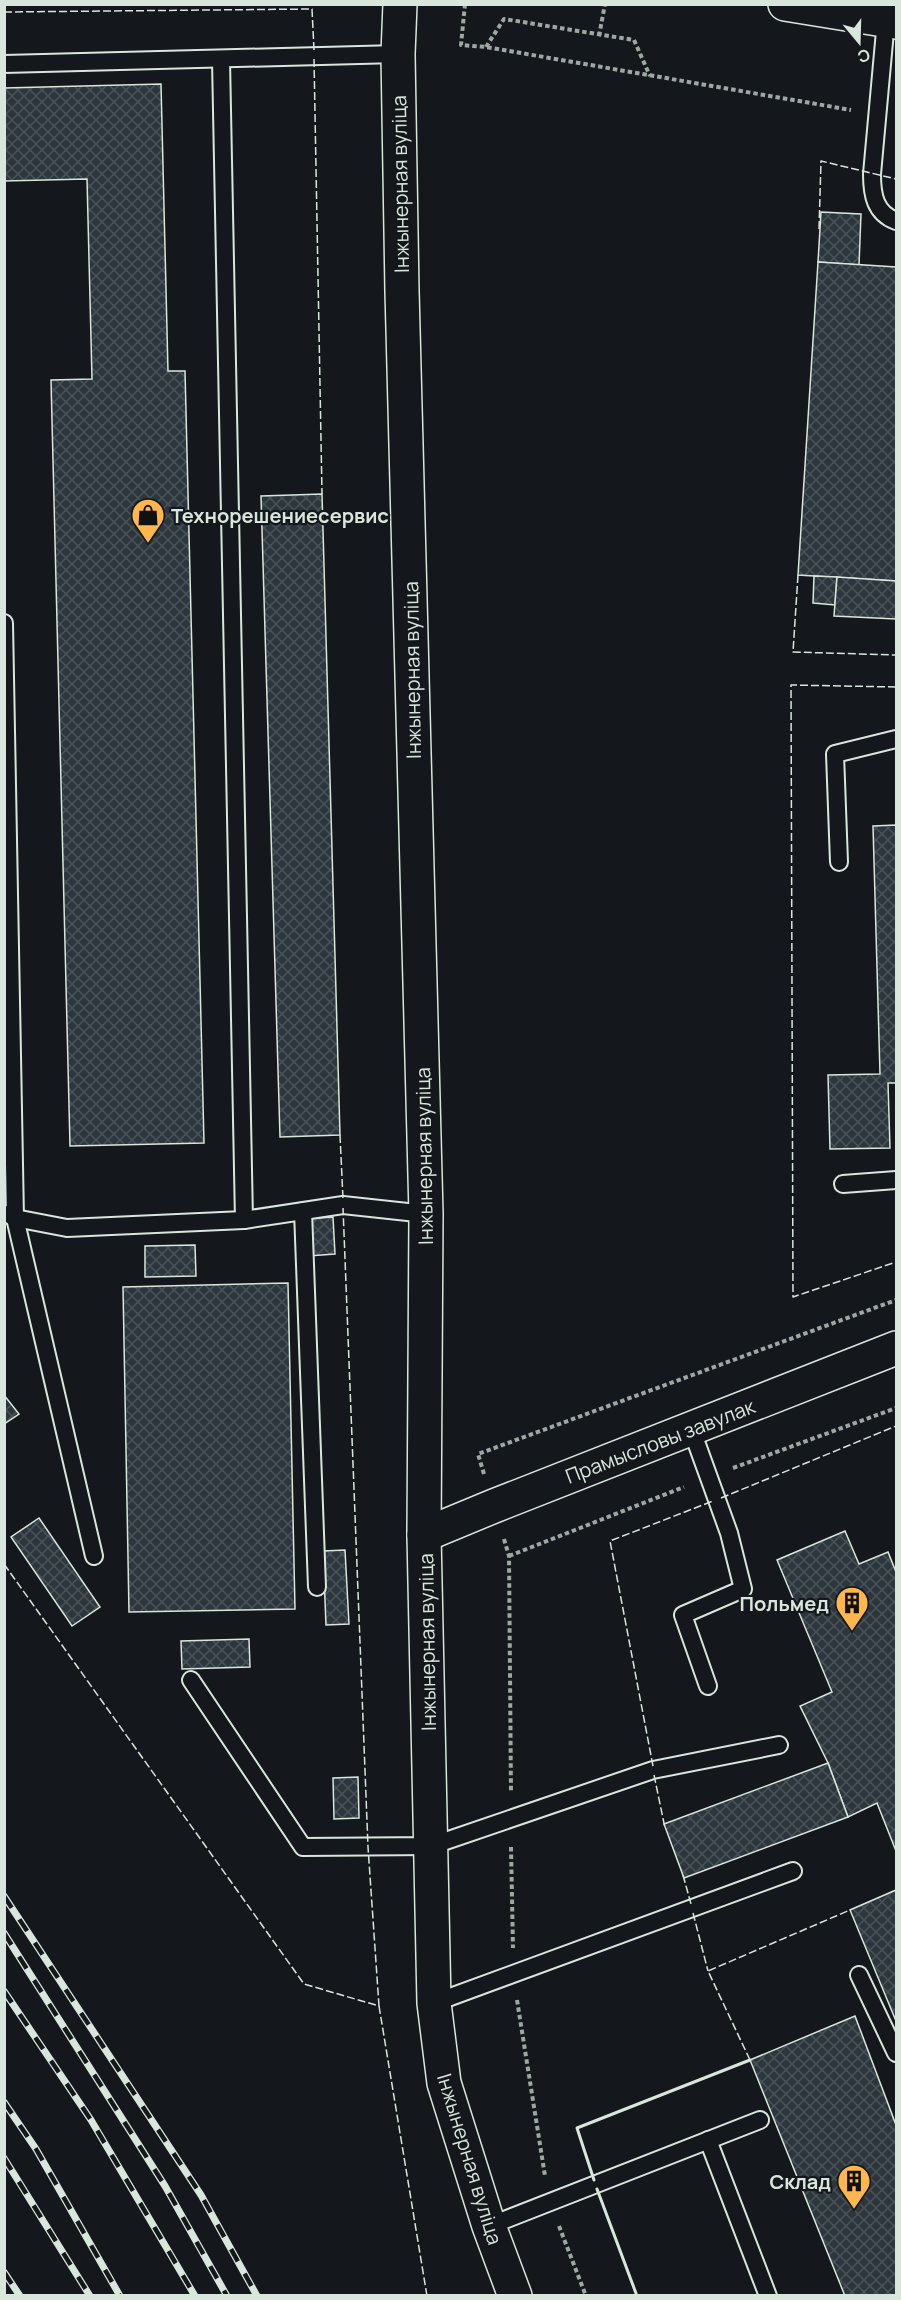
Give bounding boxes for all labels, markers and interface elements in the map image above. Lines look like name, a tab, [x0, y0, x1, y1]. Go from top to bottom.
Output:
north arrow	[829, 12, 889, 72]
text: С	[855, 44, 873, 69]
street label: Інжынерная вуліца	[385, 95, 415, 273]
shop icon: Технорешениесервис	[130, 497, 166, 544]
place label: Технорешениесервис	[171, 502, 389, 529]
street label: Інжынерная вуліца	[397, 581, 427, 759]
street label: Інжынерная вуліца	[409, 1067, 439, 1245]
street label: Прамысловы завулак	[561, 1392, 760, 1490]
street label: Інжынерная вуліца	[412, 1553, 442, 1731]
building icon: Польмед	[834, 1585, 870, 1632]
place label: Польмед	[740, 1590, 829, 1617]
street label: Інжынерная вуліца	[431, 2070, 509, 2248]
building icon: Склад	[836, 2163, 872, 2210]
place label: Склад	[769, 2168, 831, 2195]

